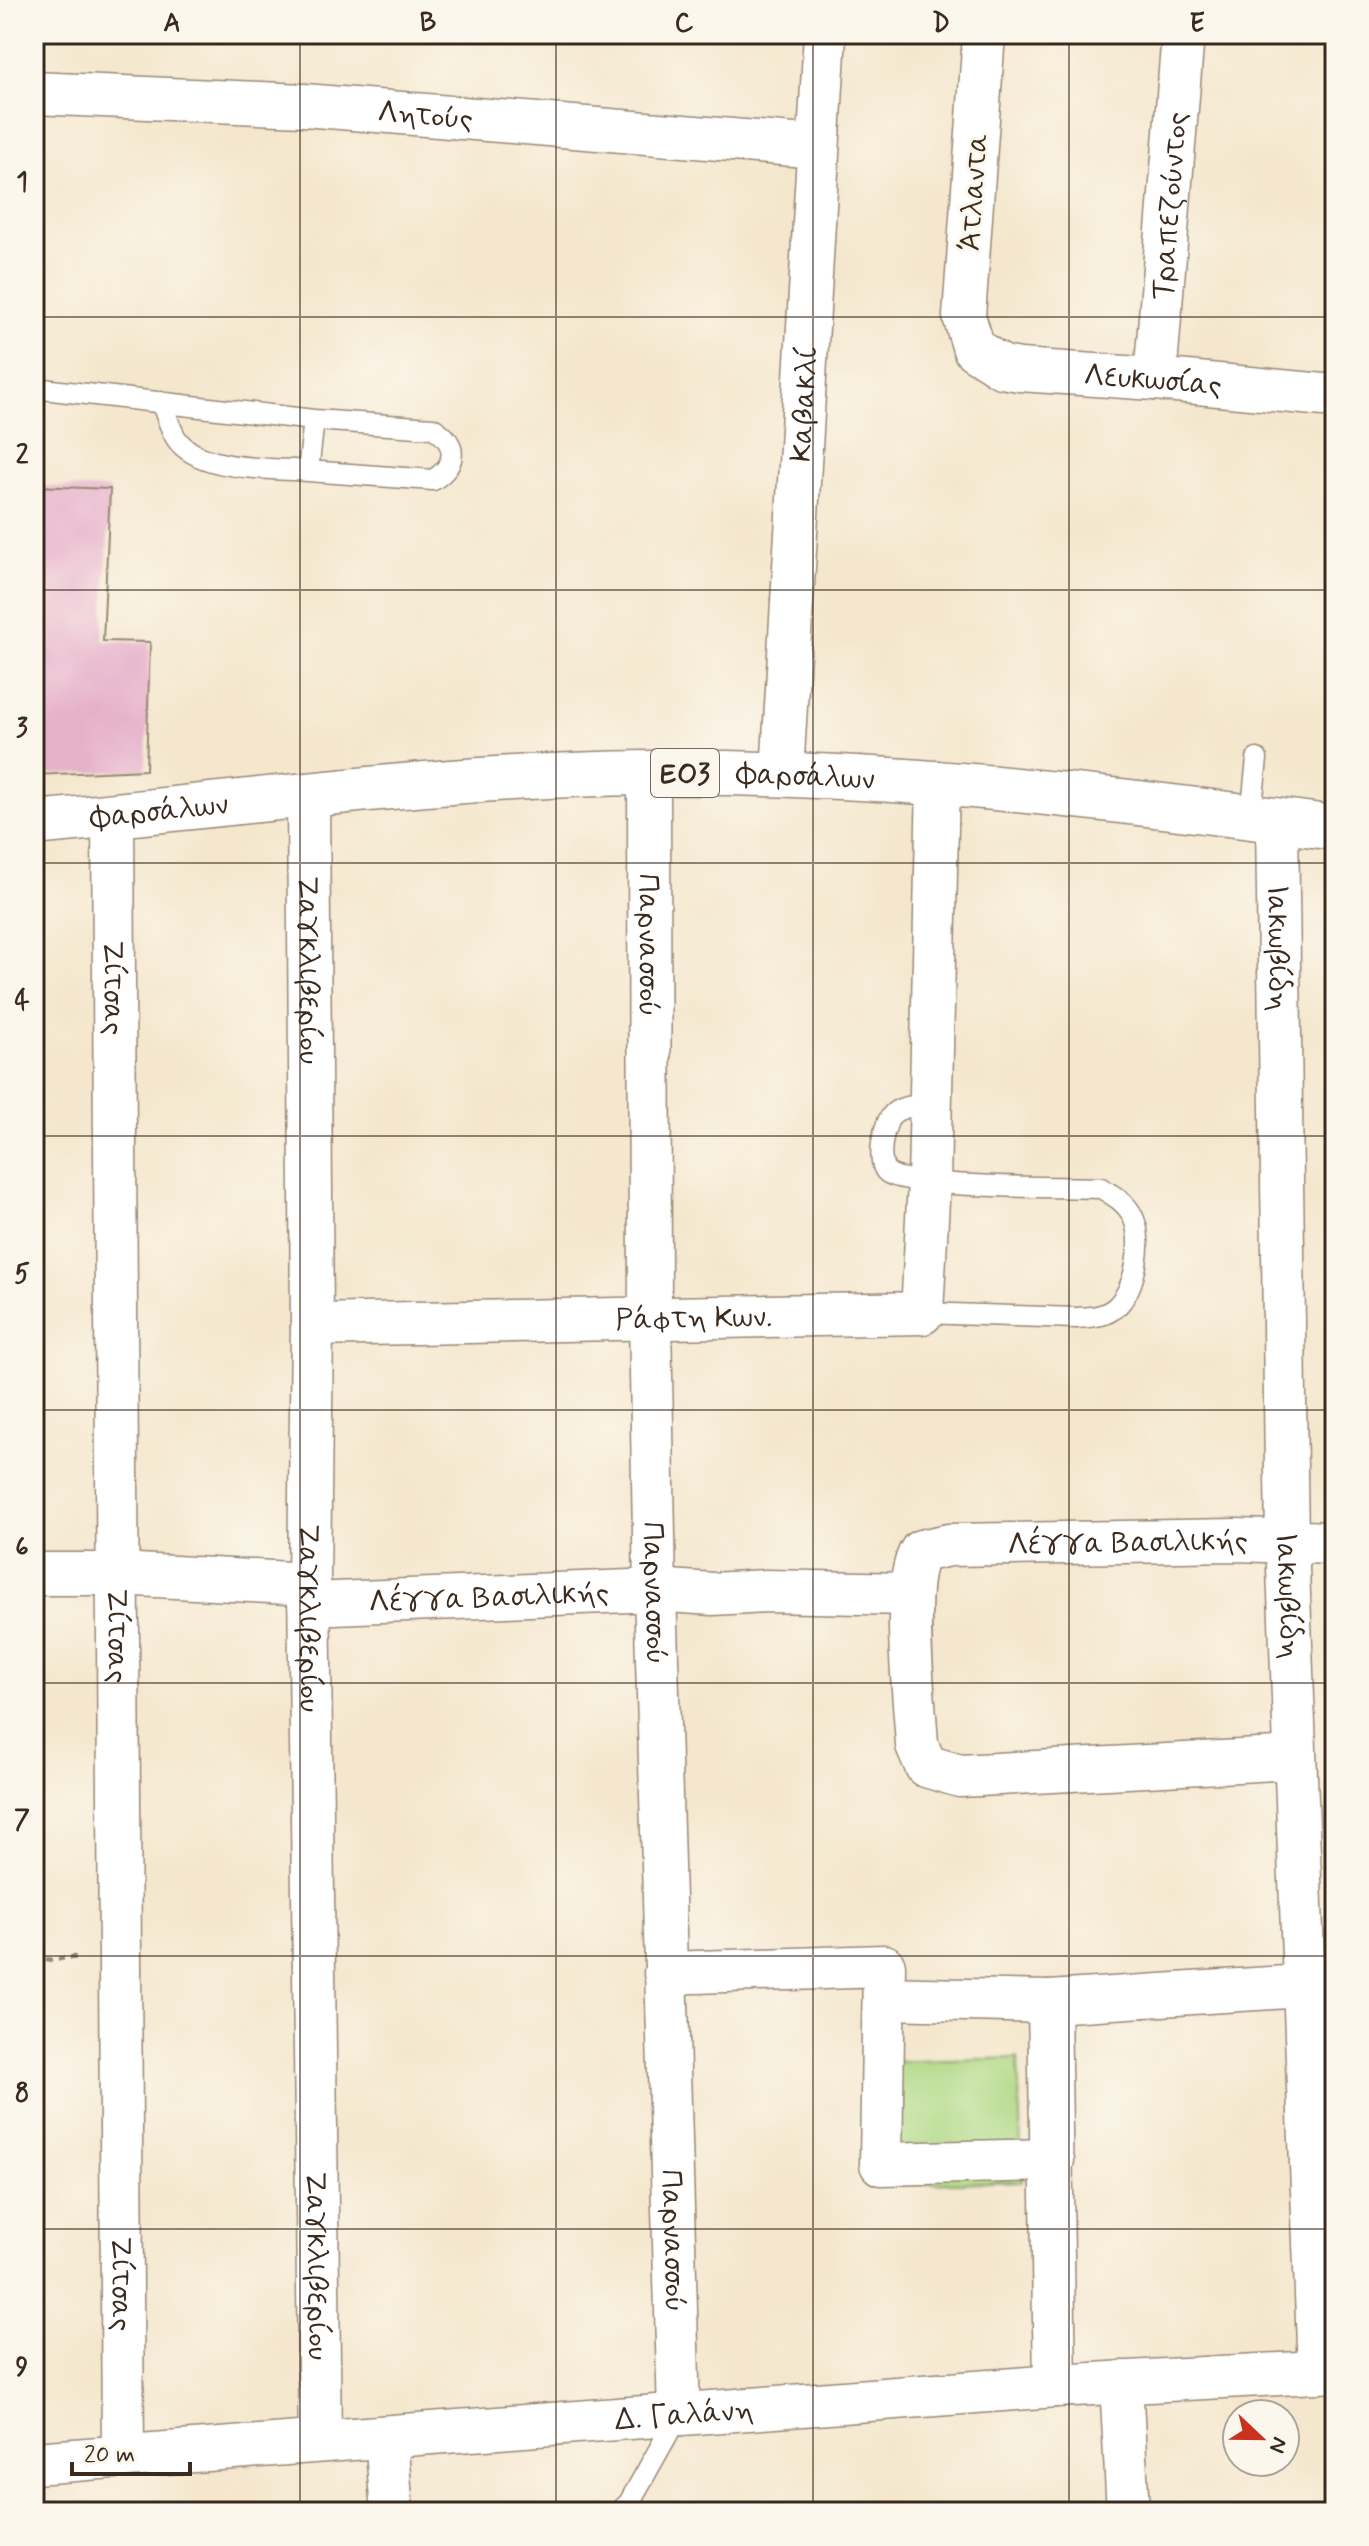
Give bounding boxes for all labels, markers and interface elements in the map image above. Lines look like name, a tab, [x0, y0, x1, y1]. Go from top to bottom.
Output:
text: A	[163, 7, 181, 41]
text: B	[420, 7, 436, 41]
text: C	[675, 7, 694, 41]
text: D	[932, 7, 950, 41]
text: E	[1189, 7, 1205, 41]
street label: Λητούς	[376, 93, 474, 140]
street label: Τραπεζούντος	[1144, 110, 1198, 301]
street label: Άτλαντα	[951, 132, 998, 252]
text: 1	[16, 166, 28, 200]
street label: Καβακλί	[782, 346, 828, 463]
street label: Λευκωσίας	[1083, 356, 1224, 406]
text: 2	[16, 439, 29, 473]
text: 3	[16, 712, 28, 746]
road number: ΕΟ3	[651, 749, 719, 797]
street label: Φαρσάλων	[735, 755, 876, 800]
street label: Φαρσάλων	[88, 785, 230, 839]
street label: Παρνασσού	[628, 874, 667, 1016]
street label: Ζαγκλιβερίου	[288, 876, 328, 1064]
street label: Ιακωβίδη	[1257, 884, 1298, 1012]
street label: Ζίτσας	[93, 940, 132, 1036]
text: 4	[14, 985, 30, 1019]
text: 5	[14, 1258, 30, 1292]
street label: Ράφτη Κων.	[615, 1298, 773, 1340]
street label: Παρνασσού	[633, 1521, 675, 1665]
street label: Λέγγα Βασιλικής	[1007, 1522, 1248, 1565]
street label: Ζαγκλιβερίου	[288, 1524, 329, 1712]
text: 6	[15, 1531, 29, 1565]
street label: Ιακωβίδη	[1266, 1532, 1310, 1660]
street label: Λέγγα Βασιλικής	[368, 1574, 610, 1623]
street label: Ζίτσας	[97, 1588, 136, 1684]
text: 7	[14, 1804, 30, 1838]
text: 8	[15, 2077, 29, 2111]
street label: Παρνασσού	[651, 2169, 694, 2313]
street label: Ζαγκλιβερίου	[296, 2172, 337, 2360]
street label: Ζίτσας	[101, 2236, 140, 2332]
text: 9	[16, 2351, 29, 2385]
street label: Δ. Γαλάνη	[613, 2391, 755, 2440]
north arrow	[1221, 2398, 1301, 2478]
scale bar	[72, 2426, 190, 2476]
text: N	[1262, 2433, 1293, 2457]
text: 20 m	[84, 2440, 135, 2471]

